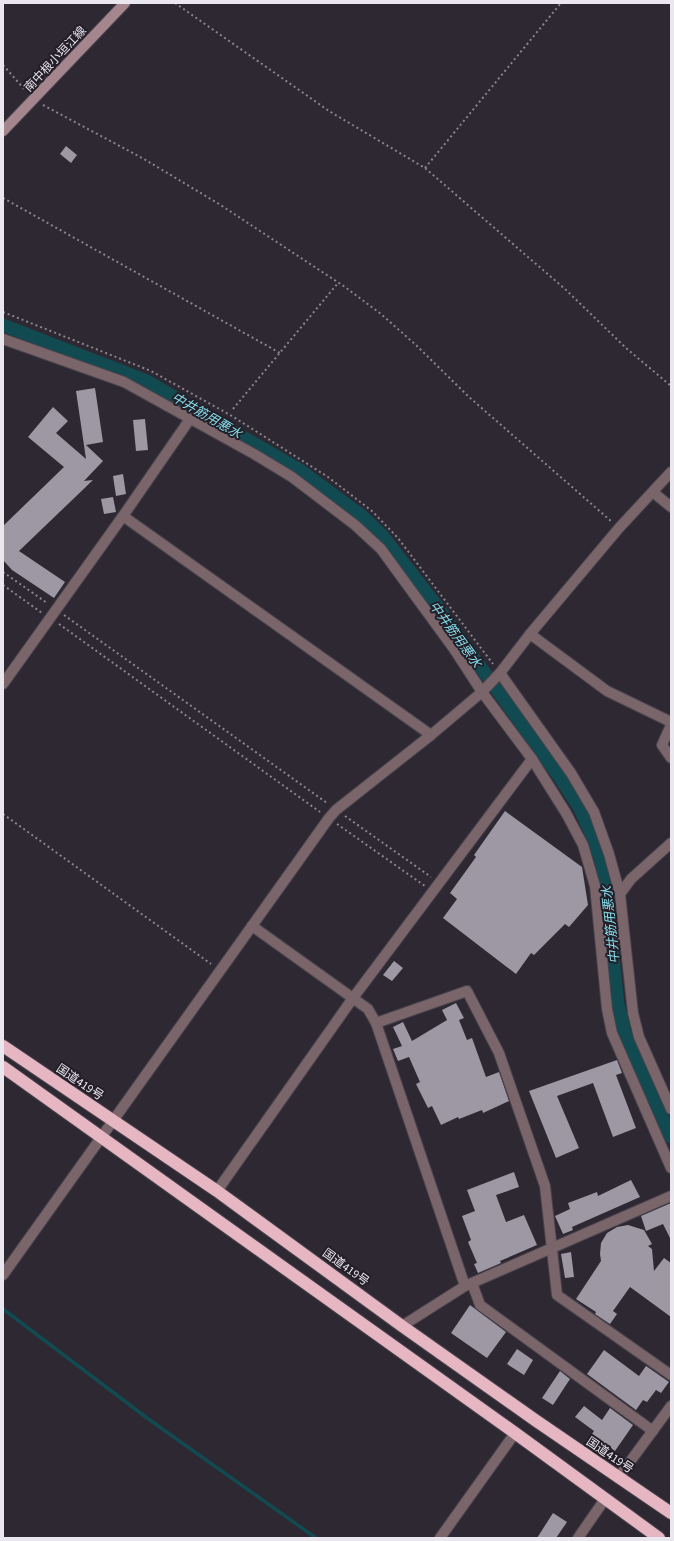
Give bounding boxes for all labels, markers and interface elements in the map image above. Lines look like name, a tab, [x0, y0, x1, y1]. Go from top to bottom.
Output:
street label: 南中根小垣江線	[20, 23, 90, 96]
water label: 中井筋用悪水	[168, 389, 247, 444]
water label: 中井筋用悪水	[425, 598, 487, 673]
water label: 中井筋用悪水	[598, 883, 624, 965]
street label: 国道419号	[53, 1060, 107, 1105]
street label: 国道419号	[319, 1245, 373, 1290]
street label: 国道419号	[583, 1433, 637, 1478]

